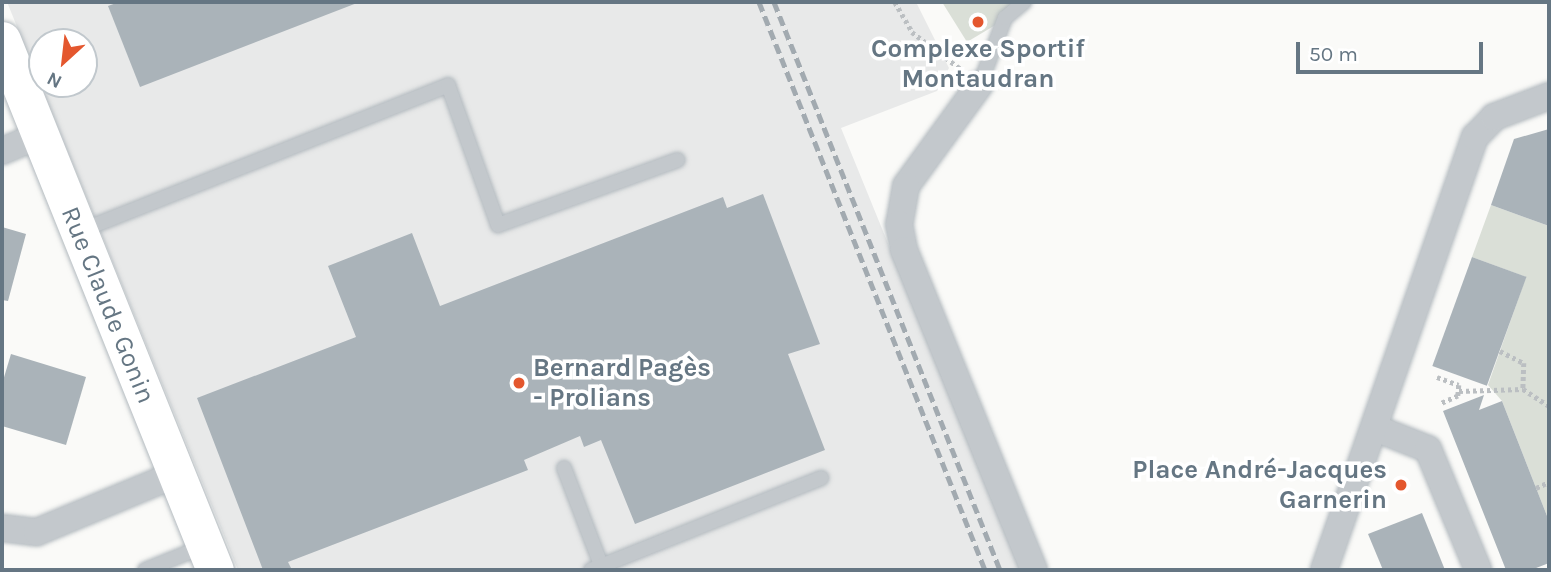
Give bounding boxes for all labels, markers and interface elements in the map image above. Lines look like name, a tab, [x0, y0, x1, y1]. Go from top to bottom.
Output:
marker: Complexe Sportif Montaudran	[970, 14, 986, 30]
north arrow	[28, 28, 98, 98]
scale bar	[1299, 28, 1486, 72]
place label: Complexe Sportif Montaudran	[871, 33, 1085, 94]
text: 50 m	[1309, 42, 1358, 66]
text: N	[43, 67, 65, 93]
street label: Rue Claude Gonin	[54, 202, 162, 408]
place label: Bernard Pagès - Prolians	[533, 352, 711, 414]
marker: Bernard Pagès - Prolians	[511, 375, 527, 391]
place label: Place André-Jacques Garnerin	[1132, 454, 1387, 516]
marker: Place André-Jacques Garnerin	[1393, 477, 1409, 493]

